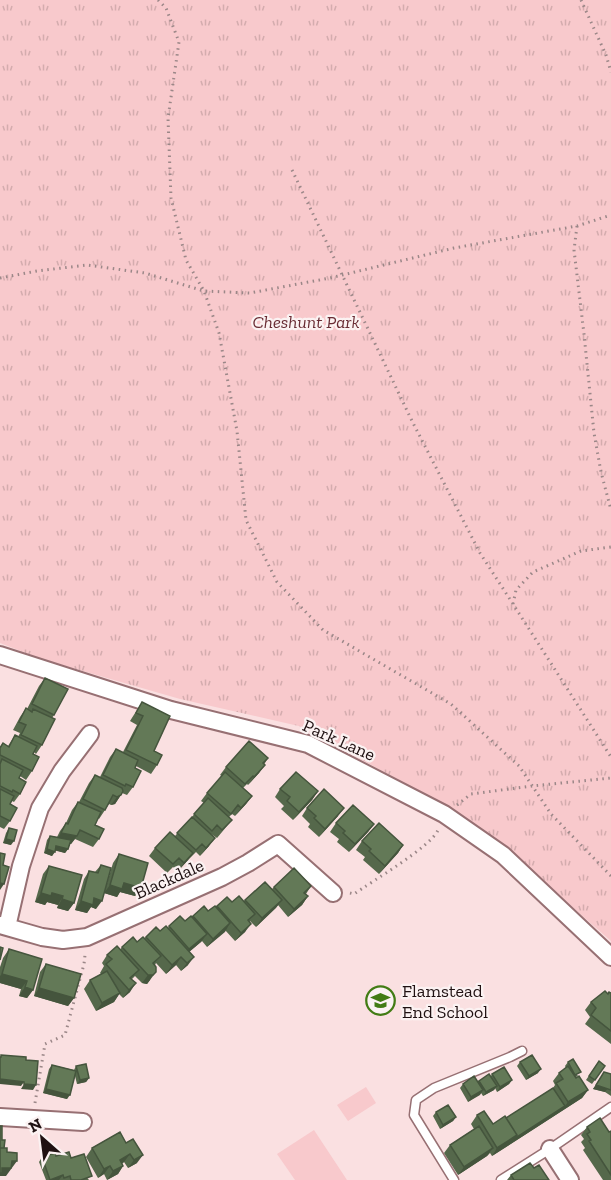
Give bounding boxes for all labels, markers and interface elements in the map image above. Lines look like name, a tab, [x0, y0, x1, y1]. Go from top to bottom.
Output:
park label: Cheshunt Park	[253, 311, 359, 333]
street label: Park Lane	[299, 714, 379, 766]
street label: Blackdale	[131, 854, 207, 904]
place label: Flamstead End School	[402, 980, 488, 1023]
school or university icon: Flamstead End School	[365, 985, 397, 1017]
north arrow	[12, 1108, 72, 1168]
text: N	[25, 1114, 45, 1136]

